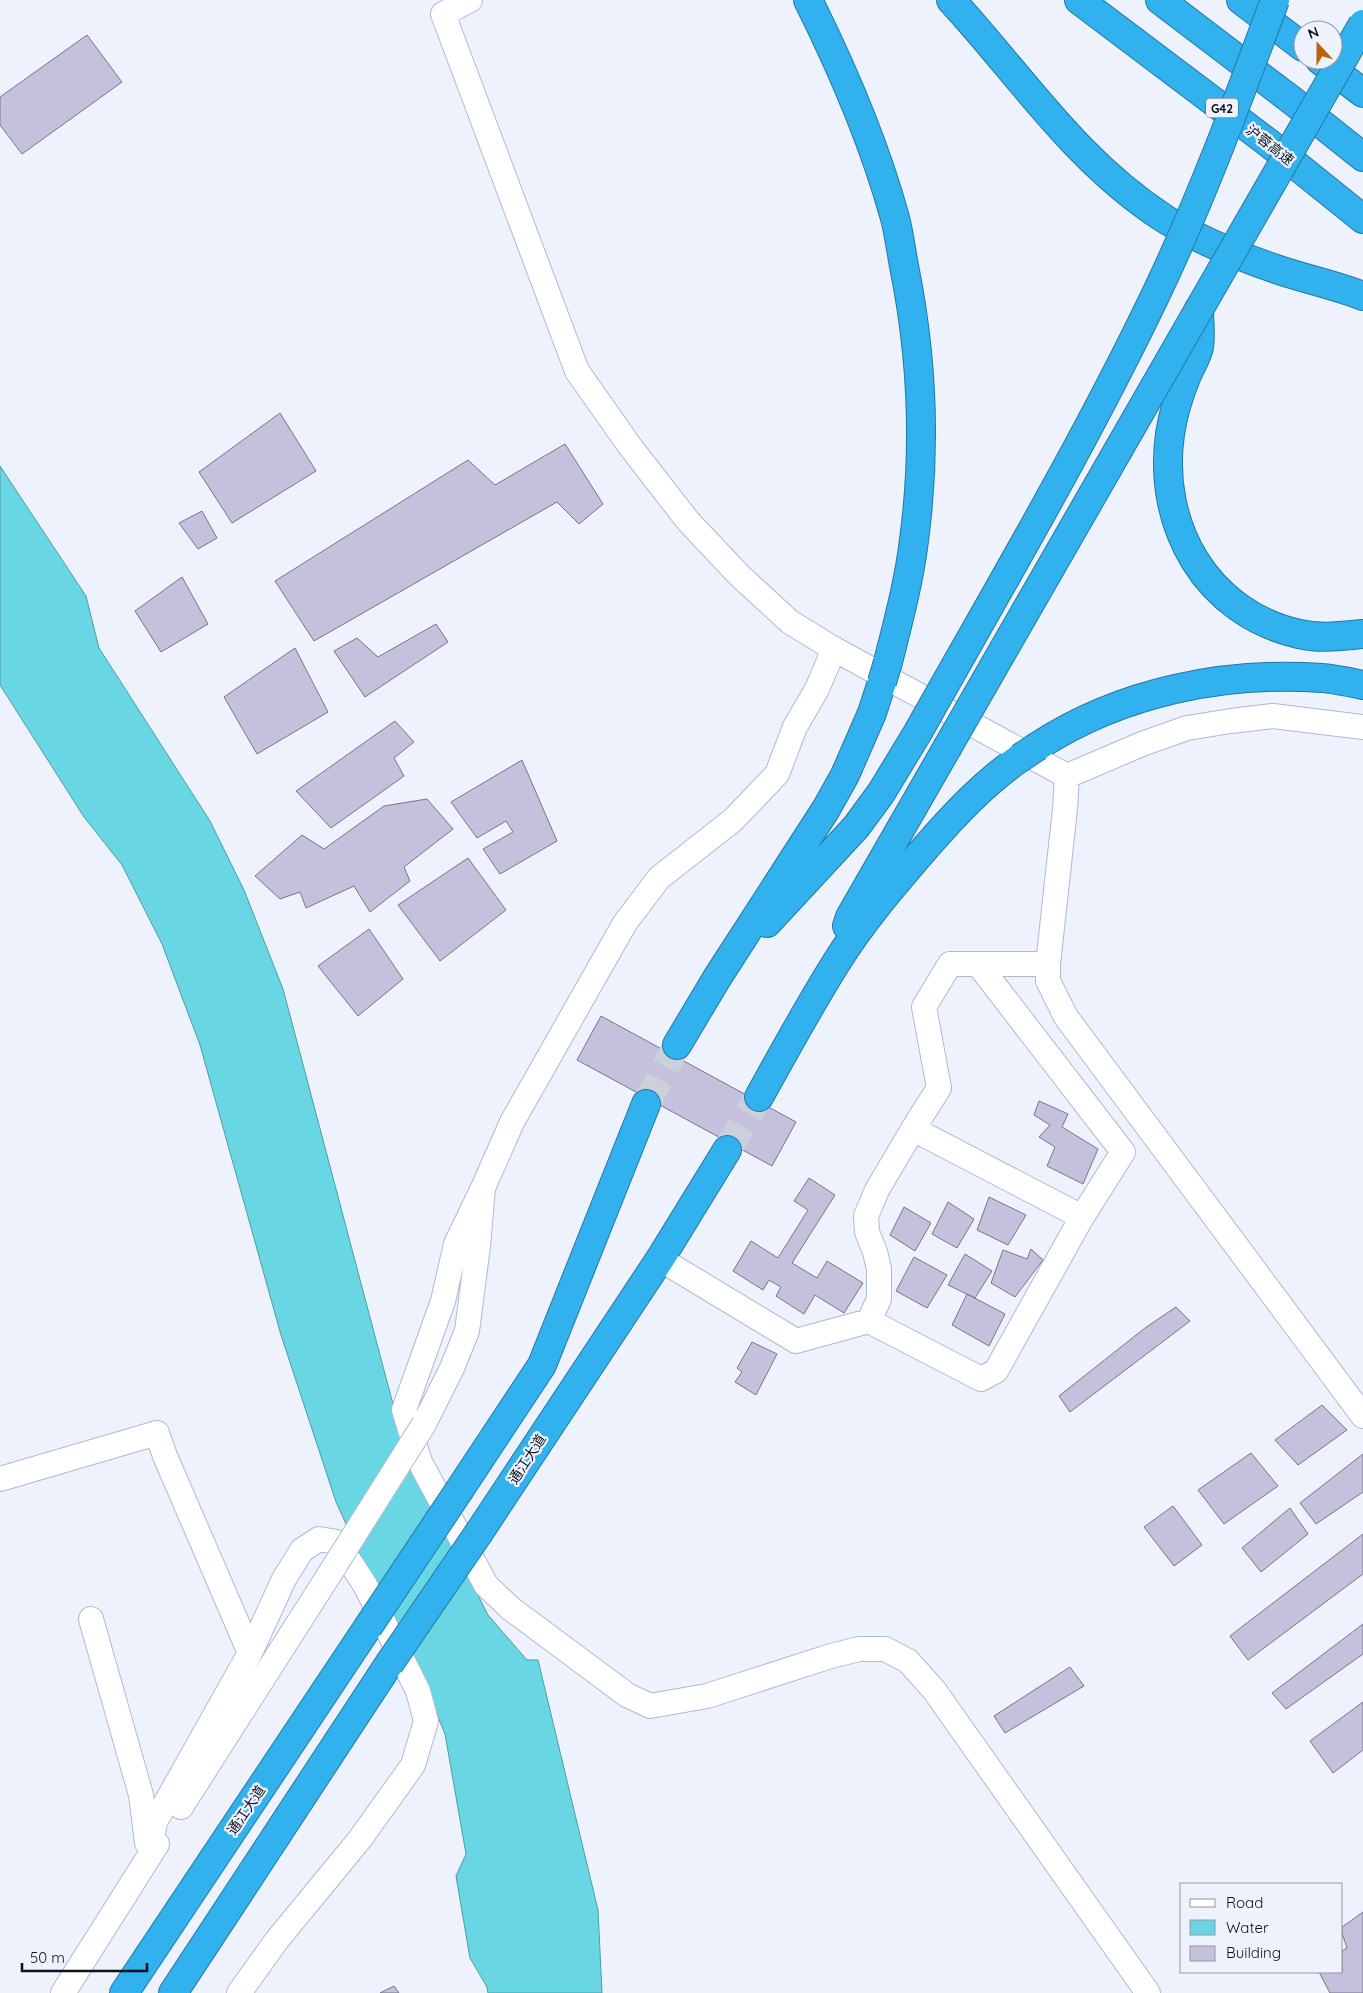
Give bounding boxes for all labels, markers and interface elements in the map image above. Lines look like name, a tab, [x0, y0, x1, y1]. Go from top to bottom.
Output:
north arrow	[1293, 20, 1343, 70]
text: N	[1305, 23, 1321, 43]
road number: G42	[1206, 99, 1238, 118]
street label: 沪蓉高速	[1242, 121, 1298, 169]
street label: 通江大道	[504, 1431, 550, 1487]
street label: 通江大道	[223, 1782, 269, 1838]
legend	[1180, 1883, 1343, 1973]
text: Road	[1226, 1893, 1263, 1912]
text: Water	[1226, 1918, 1269, 1937]
scale bar	[22, 1940, 148, 1972]
text: Building	[1226, 1943, 1281, 1962]
text: 50 m	[30, 1948, 65, 1967]

